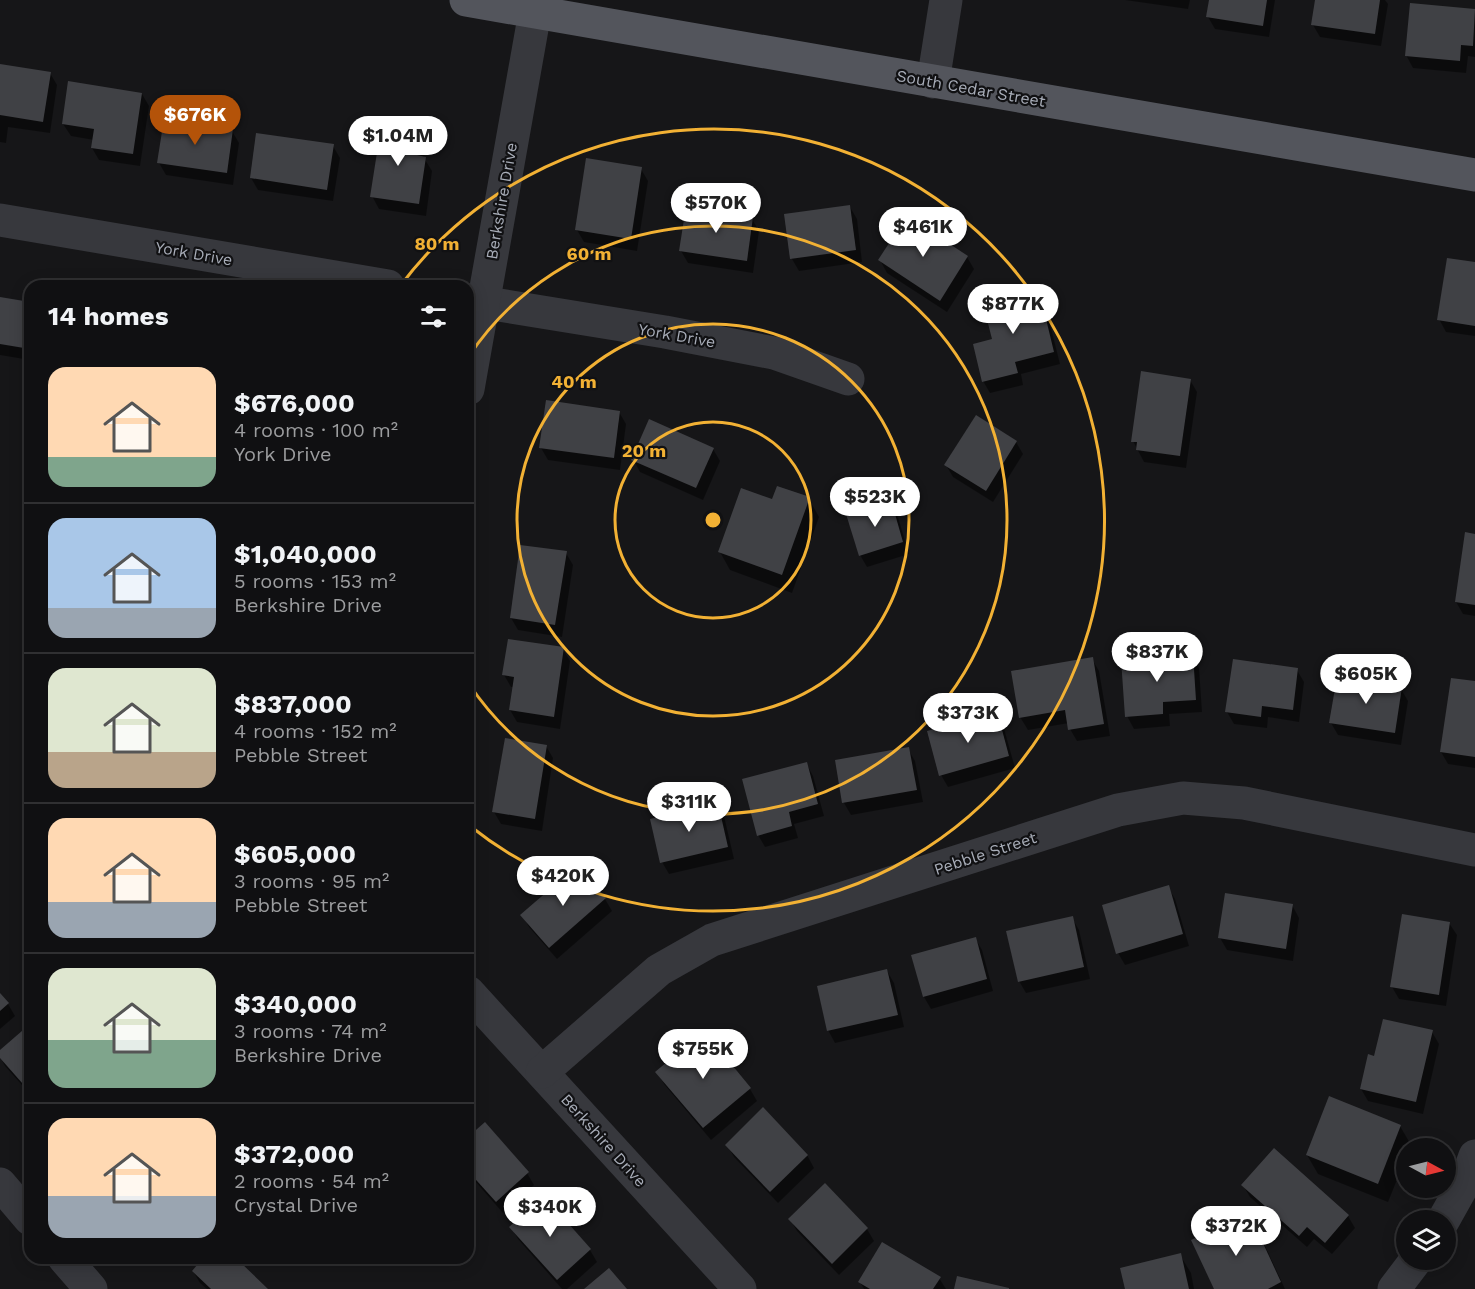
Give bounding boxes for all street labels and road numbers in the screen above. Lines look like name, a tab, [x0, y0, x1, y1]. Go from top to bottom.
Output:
street label: South Cedar Street	[895, 66, 1047, 111]
street label: Berkshire Drive	[482, 141, 521, 261]
street label: York Drive	[154, 237, 234, 270]
street label: York Drive	[637, 319, 717, 352]
street label: Pebble Street	[932, 828, 1039, 879]
street label: Berkshire Drive	[557, 1090, 650, 1191]

